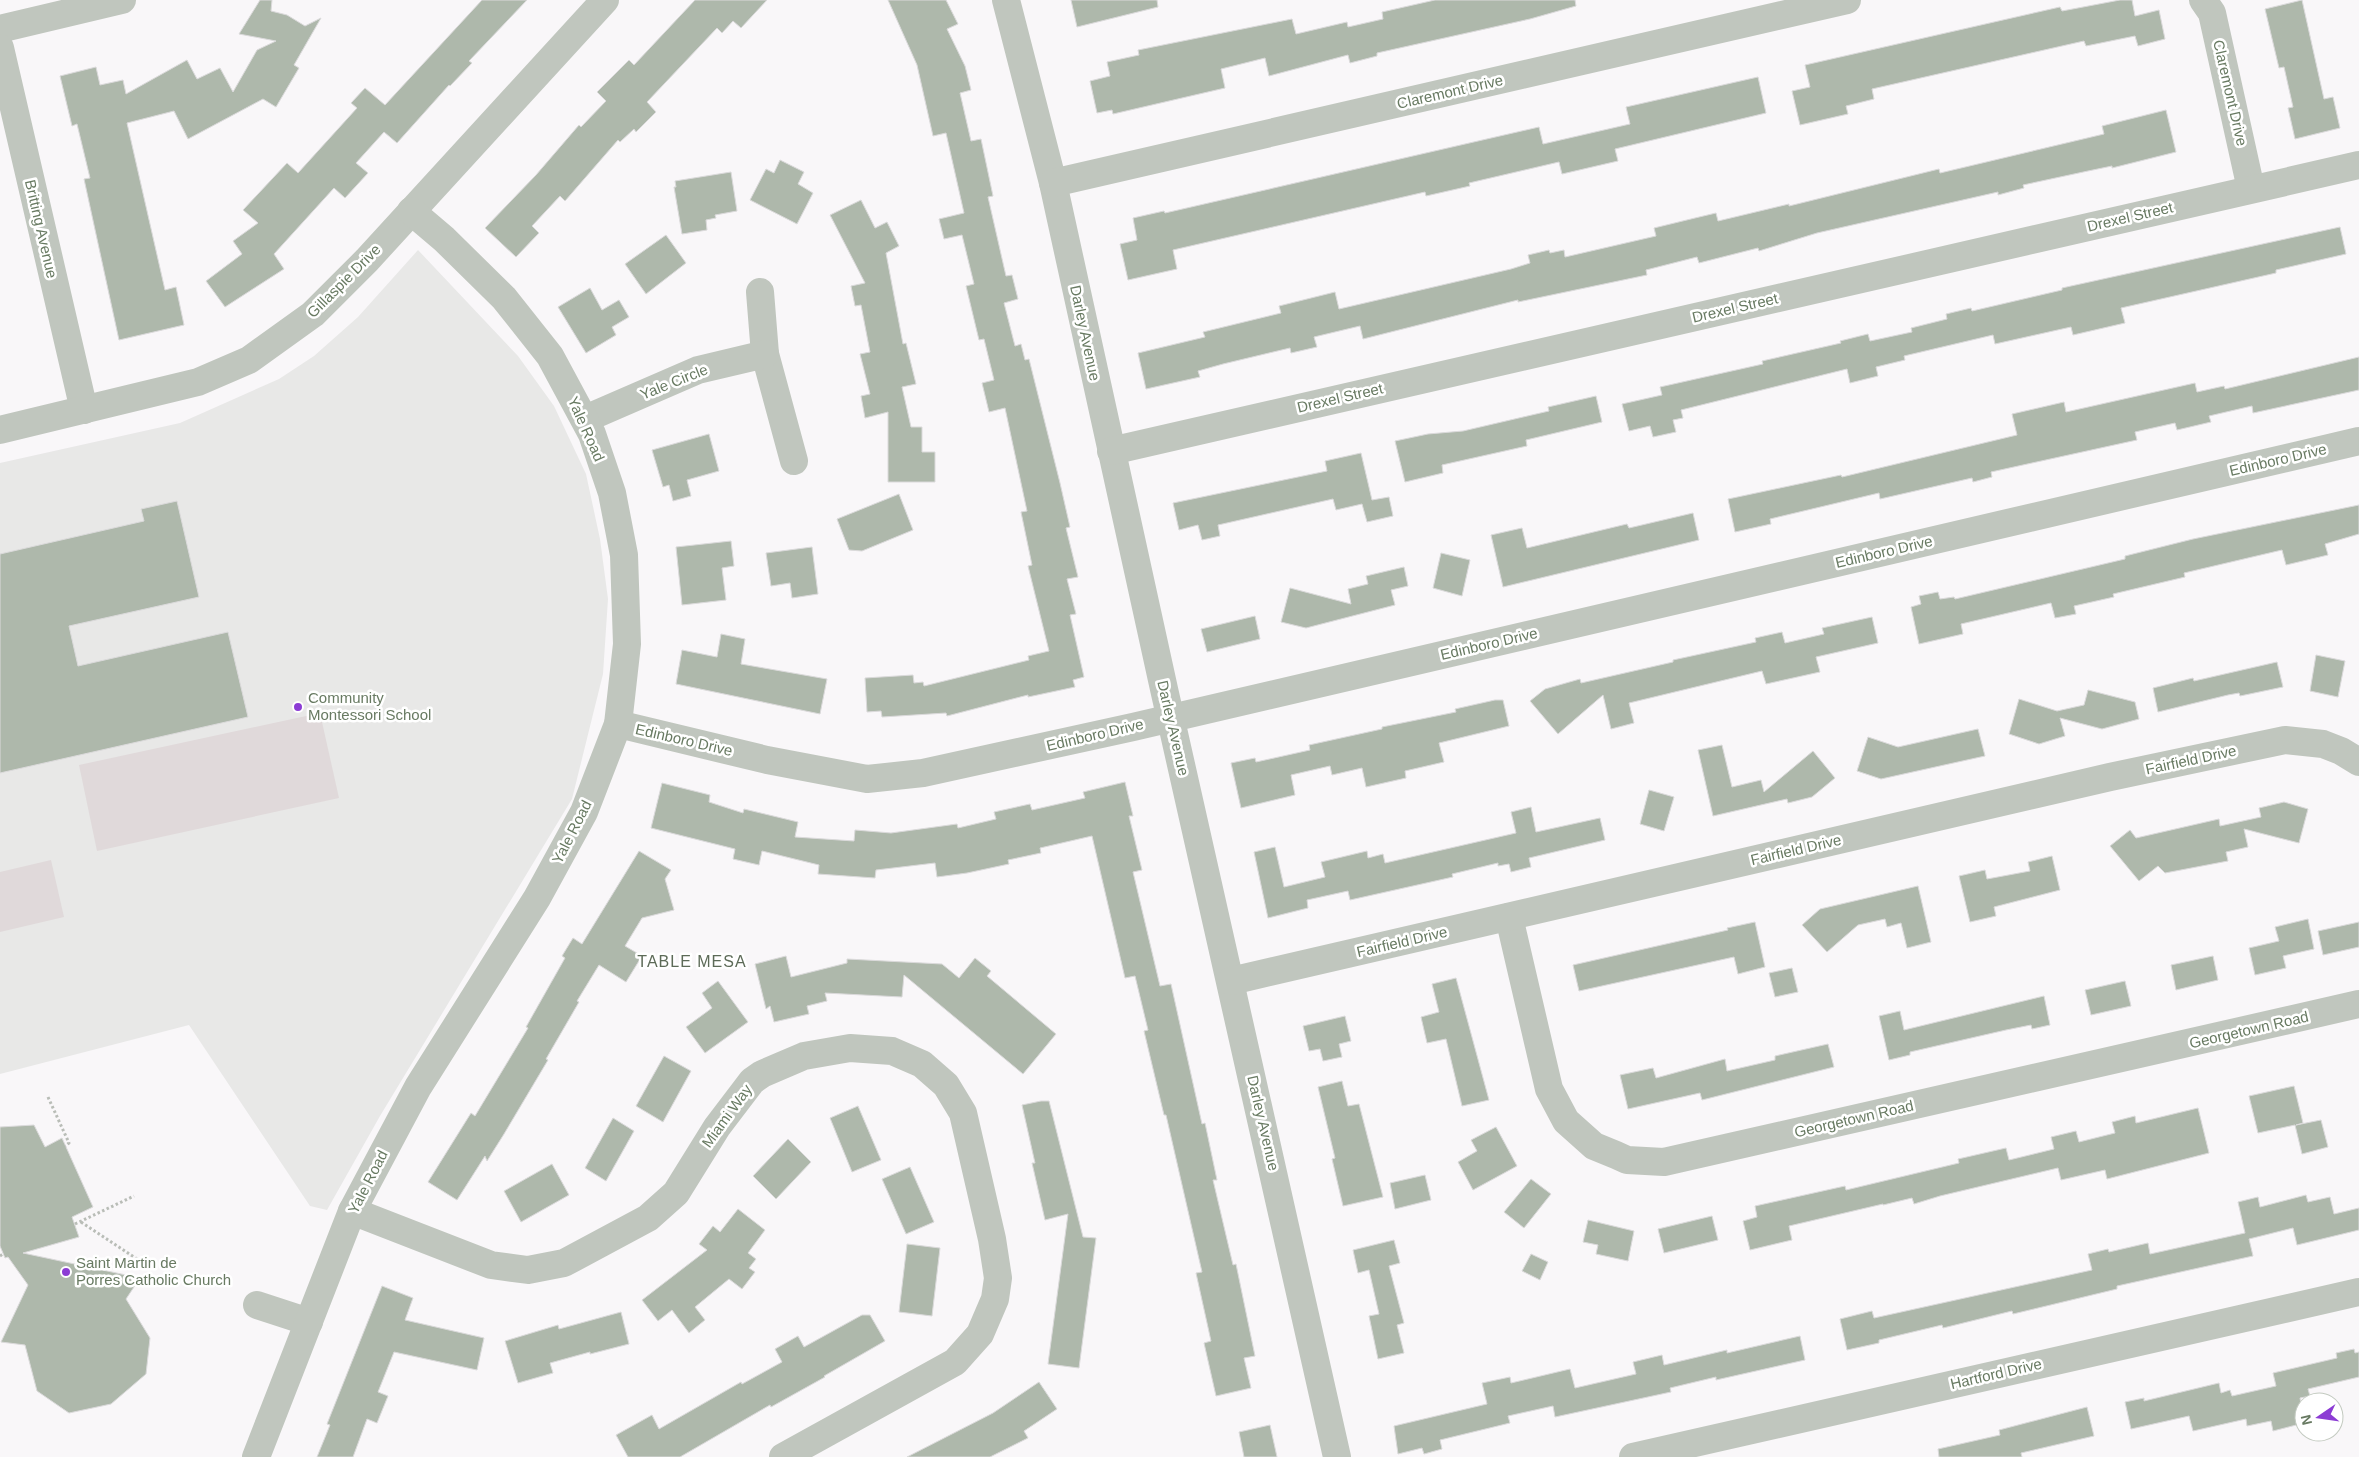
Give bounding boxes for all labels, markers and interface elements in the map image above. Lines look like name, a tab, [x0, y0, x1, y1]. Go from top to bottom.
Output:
street label: Claremont Drive	[2210, 38, 2251, 148]
street label: Claremont Drive	[1395, 71, 1505, 112]
street label: Britting Avenue	[22, 178, 61, 280]
street label: Drexel Street	[2085, 198, 2175, 235]
street label: Gillaspie Drive	[303, 240, 384, 321]
street label: Darley Avenue	[1067, 284, 1104, 382]
street label: Drexel Street	[1690, 289, 1780, 326]
street label: Yale Circle	[638, 360, 710, 403]
street label: Drexel Street	[1295, 379, 1385, 416]
street label: Yale Road	[565, 394, 608, 464]
street label: Edinboro Drive	[2228, 440, 2328, 479]
street label: Edinboro Drive	[1834, 532, 1934, 571]
street label: Edinboro Drive	[1439, 624, 1539, 663]
street label: Darley Avenue	[1154, 679, 1193, 777]
place label: Community Montessori School	[308, 689, 431, 723]
marker: Community Montessori School	[292, 701, 304, 713]
street label: Edinboro Drive	[1045, 715, 1145, 754]
street label: Edinboro Drive	[634, 720, 734, 759]
street label: Fairfield Drive	[2144, 742, 2238, 777]
street label: Yale Road	[548, 797, 595, 866]
street label: Fairfield Drive	[1749, 831, 1843, 868]
street label: Fairfield Drive	[1355, 923, 1449, 960]
district label: TABLE MESA	[637, 953, 747, 970]
street label: Georgetown Road	[2188, 1008, 2310, 1051]
street label: Darley Avenue	[1244, 1074, 1283, 1172]
street label: Miami Way	[698, 1081, 755, 1150]
street label: Georgetown Road	[1793, 1097, 1915, 1140]
street label: Yale Road	[344, 1147, 391, 1216]
place label: Saint Martin de Porres Catholic Church	[76, 1254, 231, 1288]
marker: Saint Martin de Porres Catholic Church	[60, 1266, 72, 1278]
street label: Hartford Drive	[1948, 1355, 2043, 1392]
north arrow	[2294, 1392, 2344, 1442]
text: N	[2297, 1413, 2315, 1427]

